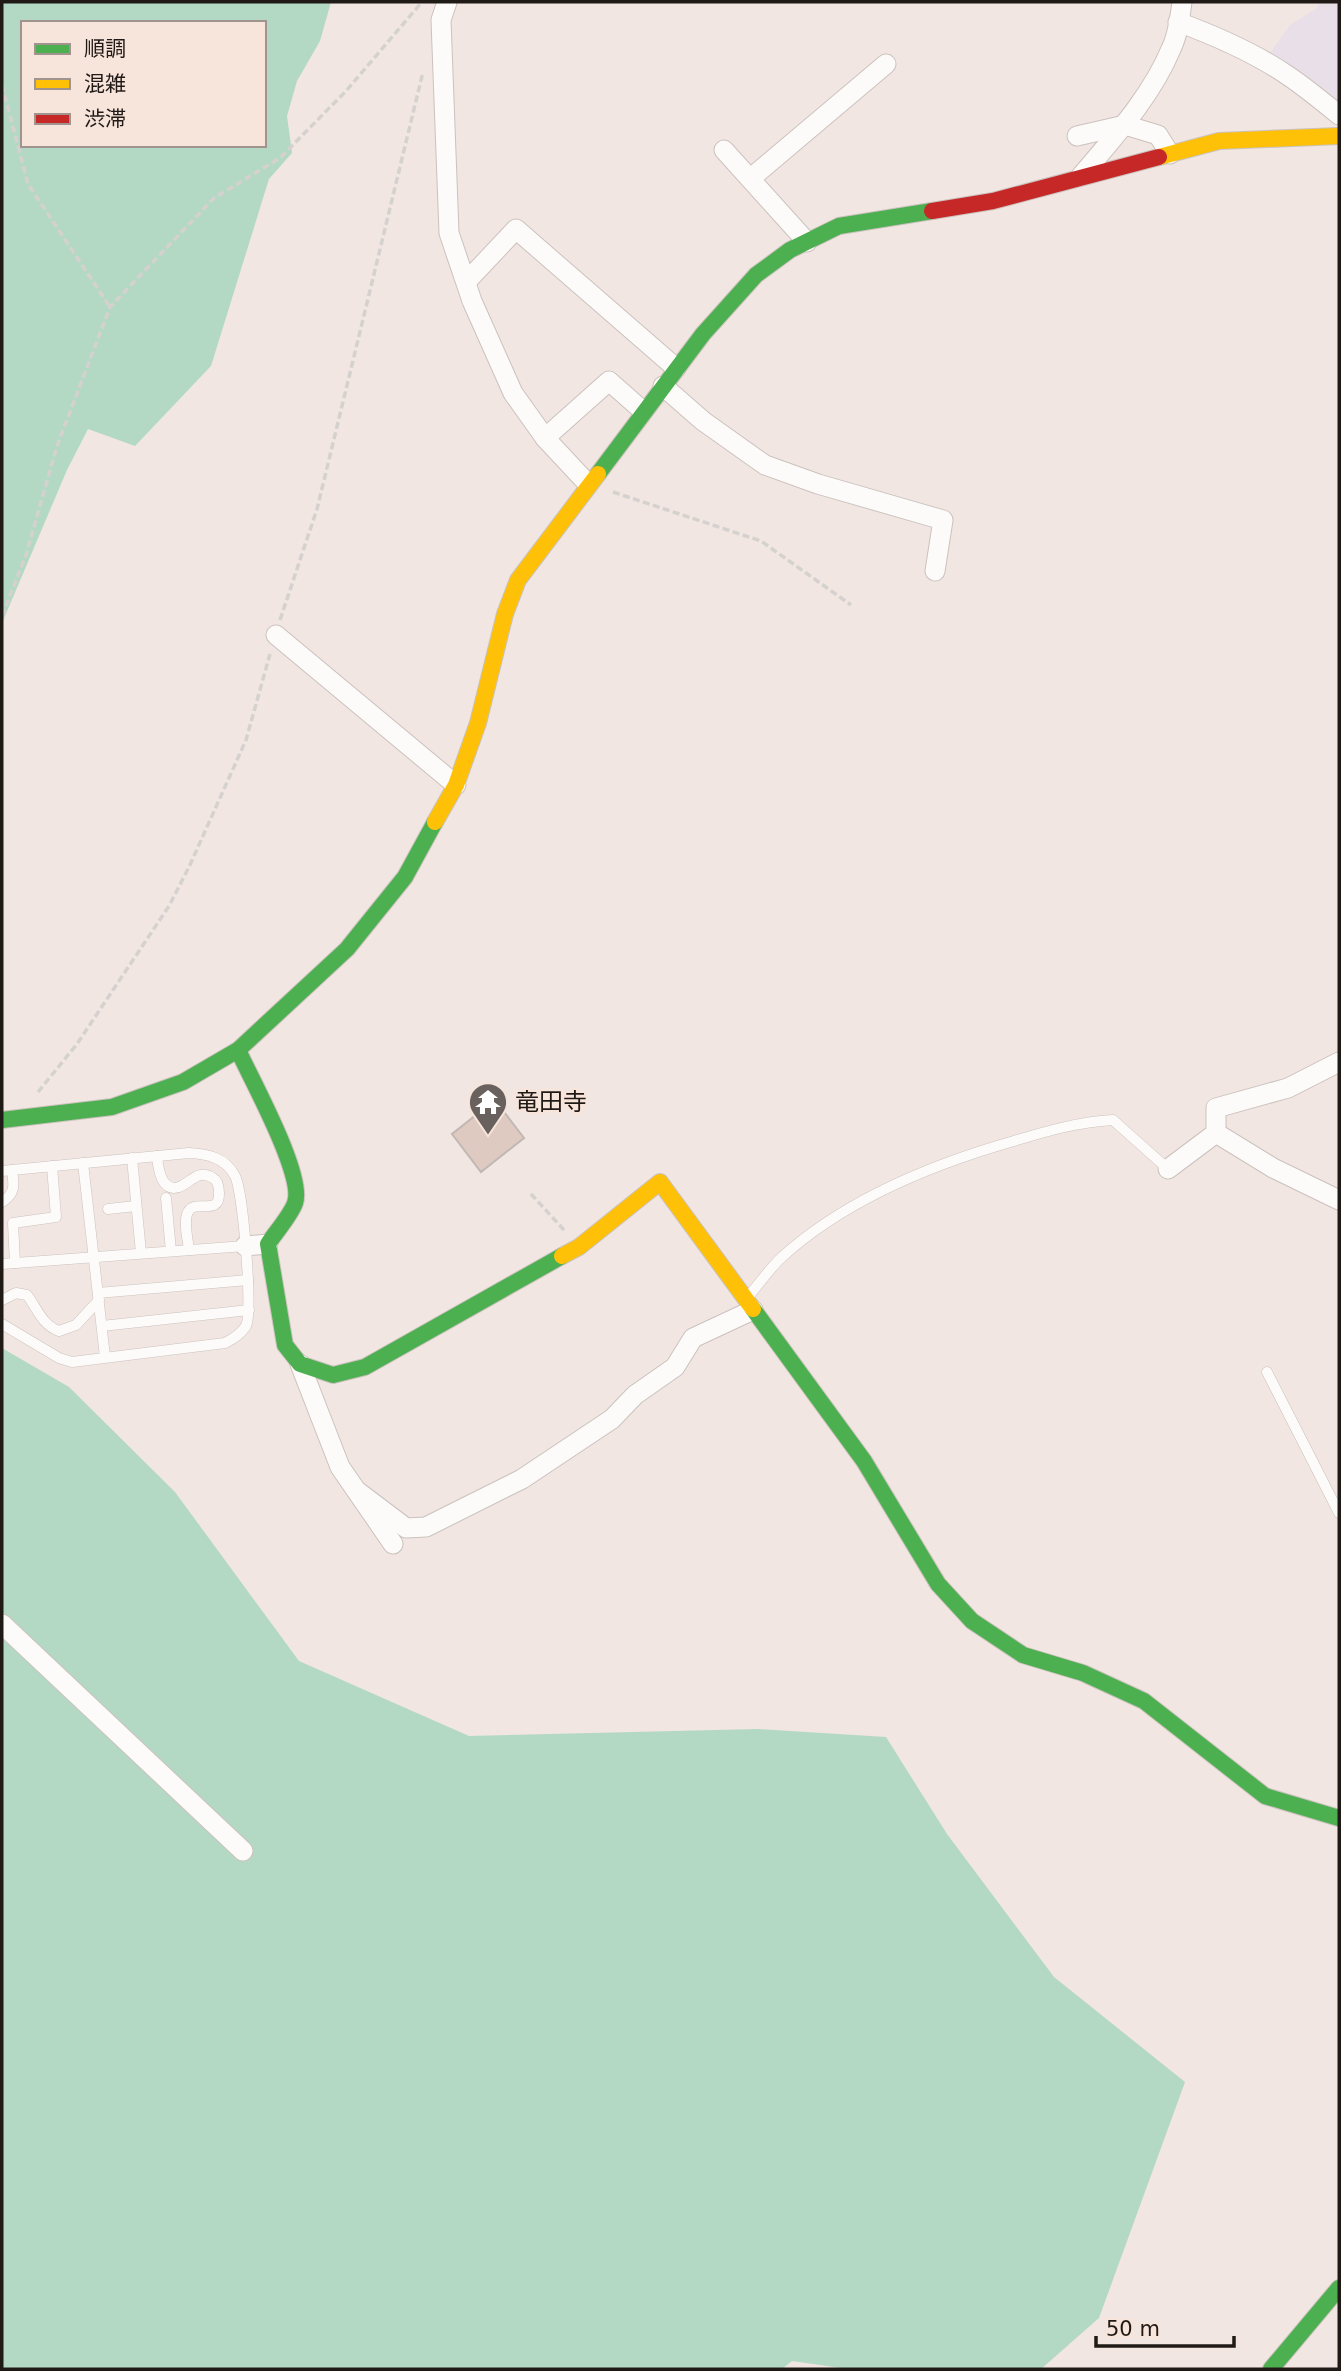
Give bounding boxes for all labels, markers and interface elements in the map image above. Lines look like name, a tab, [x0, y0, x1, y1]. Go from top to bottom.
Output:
legend	[21, 21, 266, 147]
text: 順調	[84, 37, 126, 61]
text: 混雑	[84, 72, 126, 96]
text: 渋滞	[84, 107, 126, 131]
temple icon: 竜田寺	[467, 1081, 509, 1136]
place label: 竜田寺	[515, 1088, 587, 1116]
scale bar	[1096, 2304, 1234, 2348]
text: 50 m	[1106, 2317, 1160, 2341]

